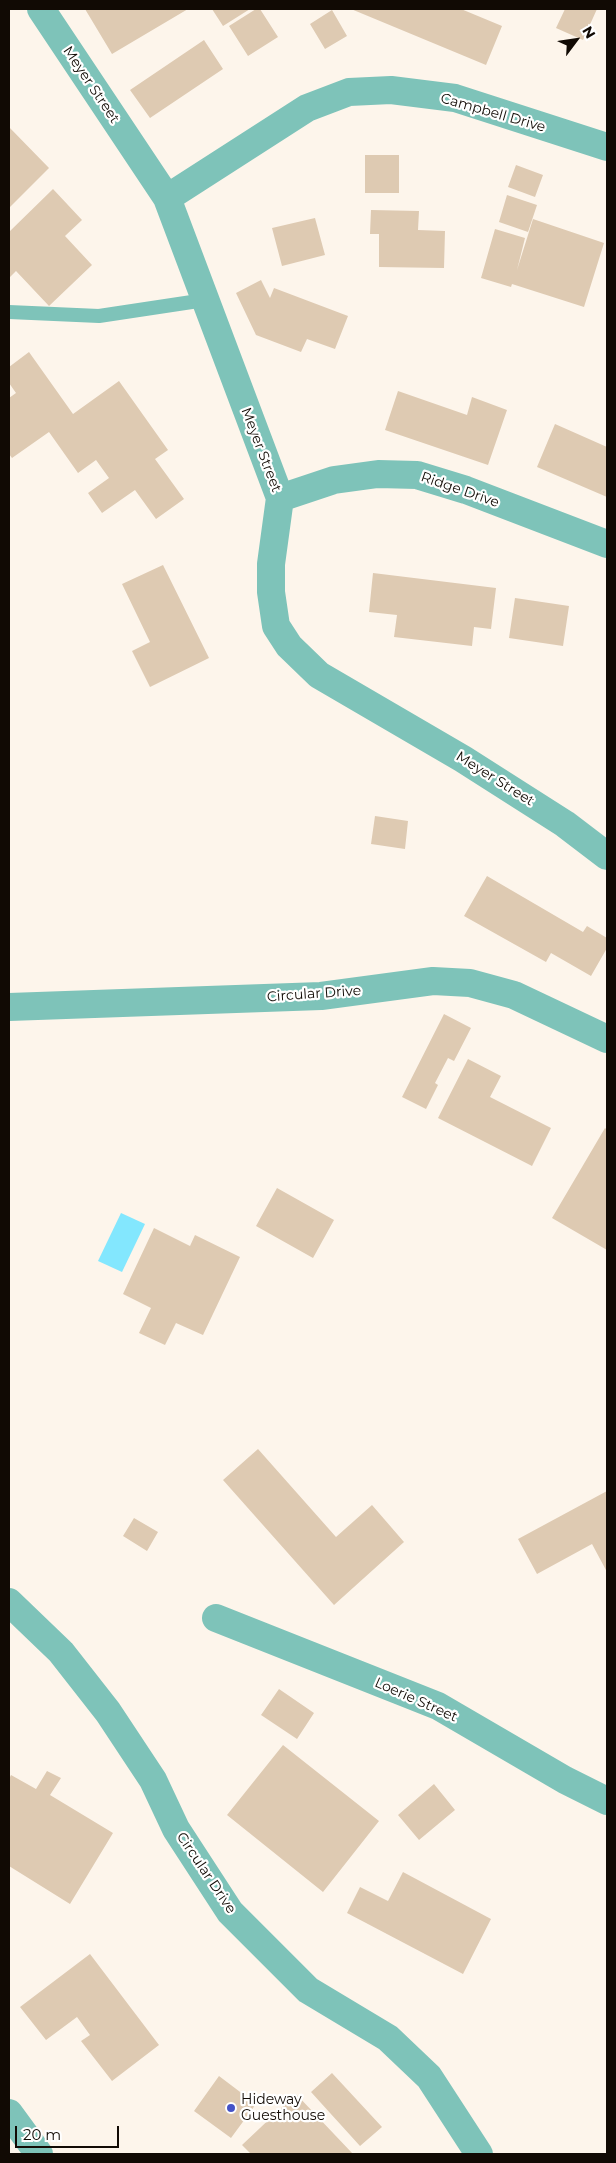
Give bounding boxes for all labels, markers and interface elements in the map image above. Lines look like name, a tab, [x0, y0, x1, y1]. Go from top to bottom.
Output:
north arrow	[551, 15, 601, 65]
text: N	[578, 23, 599, 42]
street label: Meyer Street	[59, 43, 123, 127]
street label: Campbell Drive	[439, 90, 547, 136]
street label: Meyer Street	[237, 405, 285, 495]
street label: Ridge Drive	[419, 469, 501, 511]
street label: Meyer Street	[453, 748, 537, 810]
street label: Circular Drive	[266, 982, 362, 1006]
street label: Loerie Street	[372, 1674, 460, 1726]
street label: Circular Drive	[173, 1829, 239, 1917]
place label: Hideway Guesthouse	[241, 2092, 325, 2124]
marker: Hideway Guesthouse	[225, 2102, 237, 2114]
scale bar	[18, 2116, 121, 2148]
text: 20 m	[23, 2125, 61, 2144]

